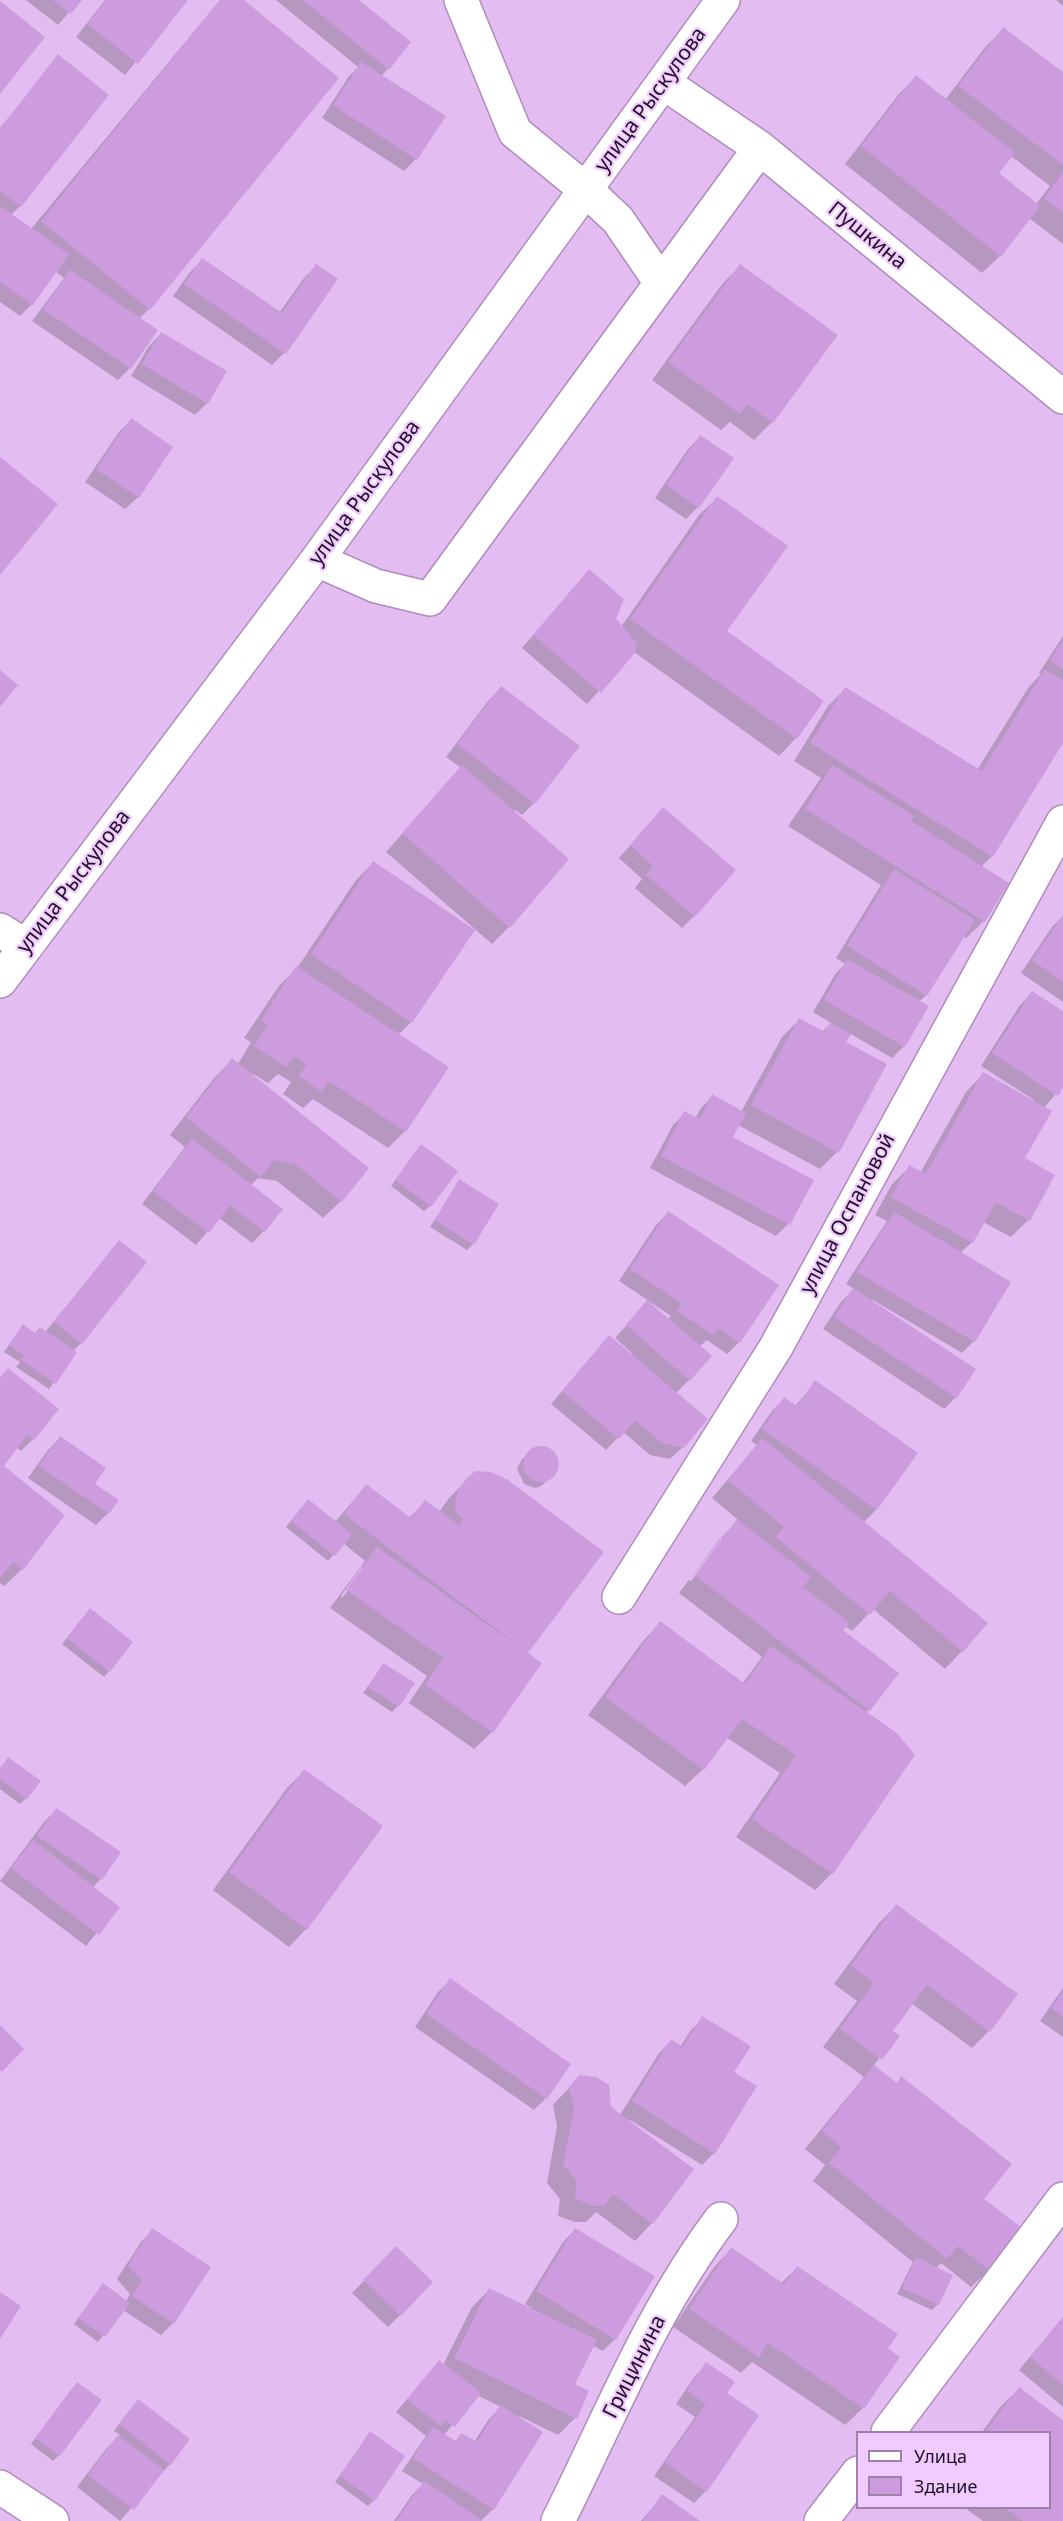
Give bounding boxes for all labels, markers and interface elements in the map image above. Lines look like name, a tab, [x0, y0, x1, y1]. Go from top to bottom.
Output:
street label: улица Рыскулова	[590, 23, 712, 177]
street label: Пушкина	[823, 197, 911, 275]
street label: улица Рыскулова	[304, 416, 426, 570]
street label: улица Рыскулова	[12, 805, 136, 959]
street label: улица Оспановой	[795, 1129, 901, 1299]
street label: Грицинина	[598, 2311, 672, 2423]
legend	[856, 2431, 1051, 2509]
text: Улица	[914, 2444, 967, 2468]
text: Здание	[914, 2474, 977, 2498]

